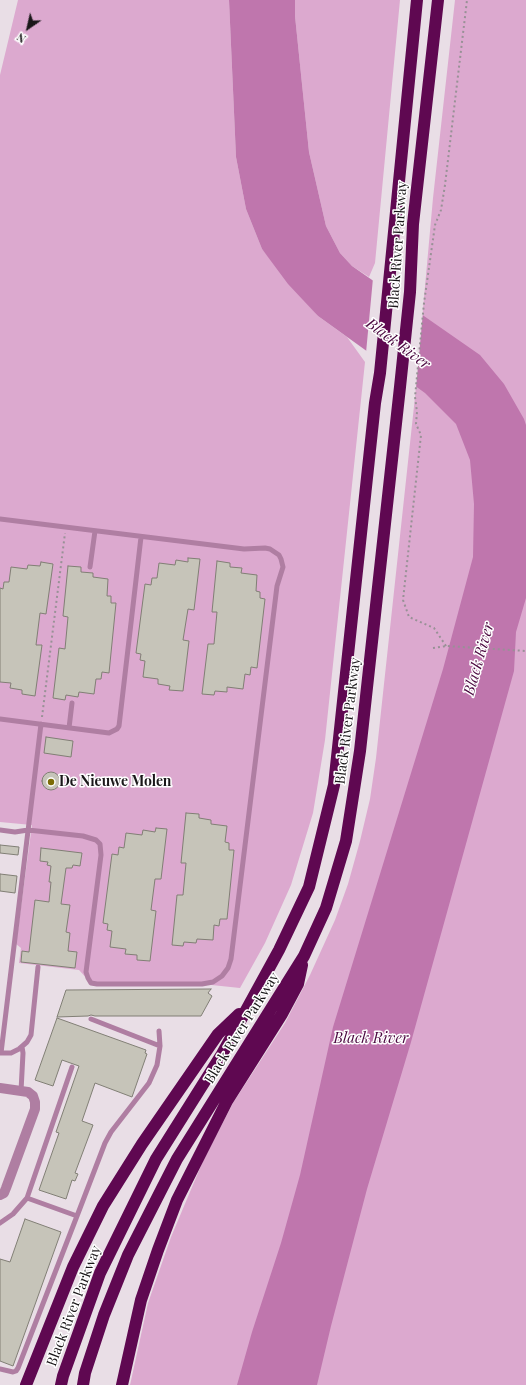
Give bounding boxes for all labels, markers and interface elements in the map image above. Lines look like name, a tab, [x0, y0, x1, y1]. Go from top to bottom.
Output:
north arrow	[8, 8, 48, 48]
text: N	[14, 30, 29, 47]
street label: Black River Parkway	[385, 181, 411, 309]
water label: Black River	[362, 315, 434, 373]
water label: Black River	[460, 621, 498, 697]
street label: Black River Parkway	[332, 657, 364, 785]
place label: De Nieuwe Molen	[59, 774, 171, 790]
marker: De Nieuwe Molen	[46, 777, 56, 787]
street label: Black River Parkway	[201, 969, 283, 1087]
water label: Black River	[334, 1029, 408, 1047]
street label: Black River Parkway	[43, 1243, 105, 1369]

